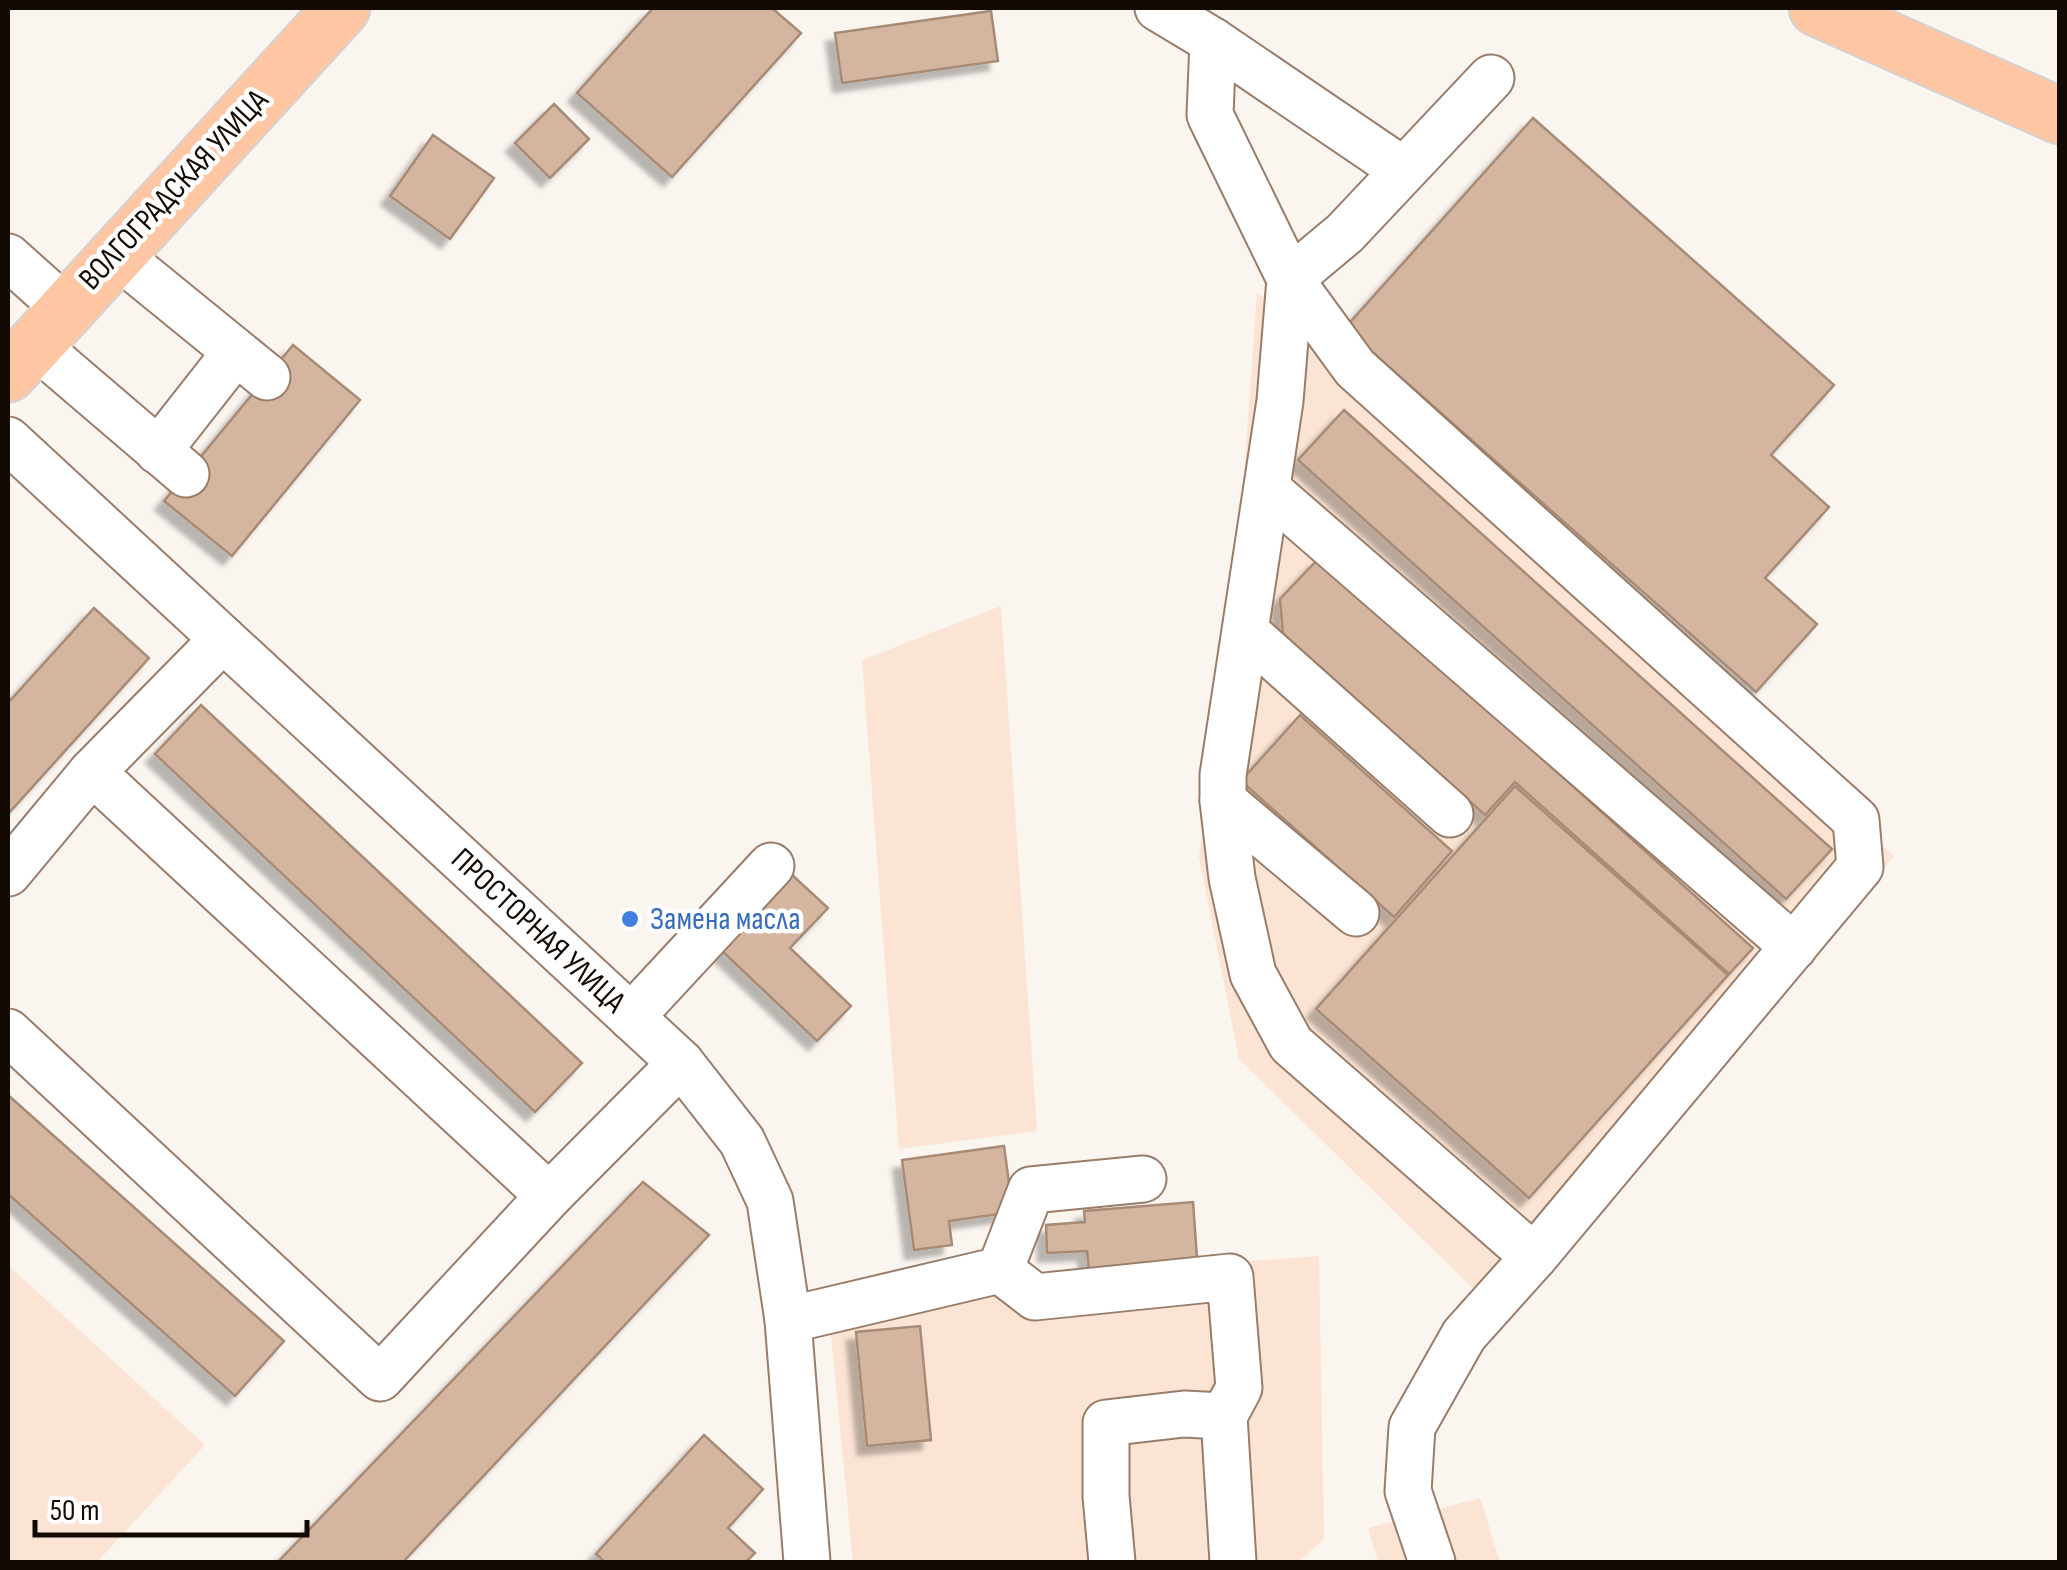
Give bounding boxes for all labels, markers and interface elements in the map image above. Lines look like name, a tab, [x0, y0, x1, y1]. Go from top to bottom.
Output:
street label: ВОЛГОГРАДСКАЯ УЛИЦА	[71, 81, 277, 298]
street label: ПРОСТОРНАЯ УЛИЦА	[443, 840, 633, 1022]
place label: Замена масла	[650, 900, 800, 939]
marker: Замена масла	[619, 908, 641, 930]
scale bar	[35, 1475, 308, 1537]
text: 50 m	[50, 1493, 99, 1529]

